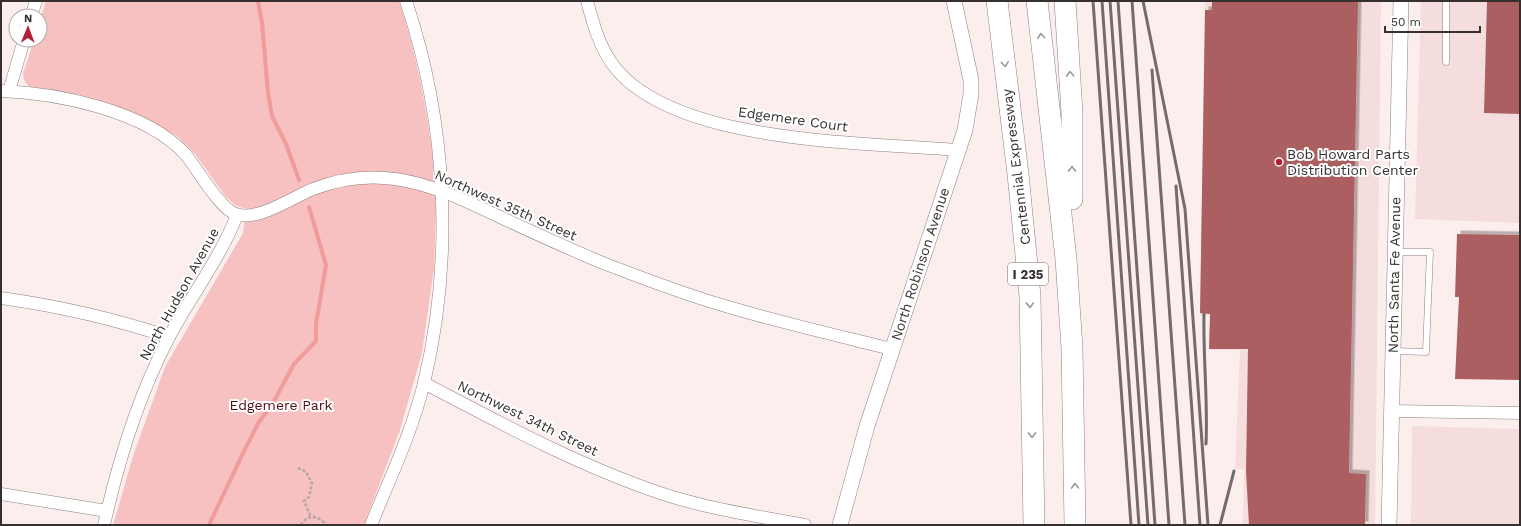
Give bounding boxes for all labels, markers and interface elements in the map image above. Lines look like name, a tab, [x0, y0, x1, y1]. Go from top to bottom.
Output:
north arrow	[8, 8, 48, 48]
scale bar	[1385, 8, 1480, 34]
text: N	[24, 12, 32, 25]
text: 50 m	[1391, 15, 1421, 29]
one-way arrow	[1037, 33, 1046, 39]
one-way arrow	[1000, 61, 1009, 67]
one-way arrow	[1066, 71, 1075, 77]
street label: Centennial Expressway	[998, 87, 1034, 246]
street label: Edgemere Court	[737, 103, 849, 135]
place label: Bob Howard Parts Distribution Center	[1287, 146, 1418, 178]
marker: Bob Howard Parts Distribution Center	[1274, 157, 1284, 167]
street label: Northwest 35th Street	[433, 166, 580, 244]
one-way arrow	[1068, 166, 1076, 172]
street label: North Robinson Avenue	[888, 185, 952, 343]
street label: North Santa Fe Avenue	[1385, 197, 1403, 353]
street label: North Hudson Avenue	[136, 225, 222, 363]
road number: I 235	[1008, 263, 1048, 285]
one-way arrow	[1026, 302, 1034, 308]
street label: Northwest 34th Street	[455, 377, 601, 459]
park label: Edgemere Park	[230, 397, 332, 413]
one-way arrow	[1028, 432, 1037, 438]
one-way arrow	[1070, 483, 1079, 489]

